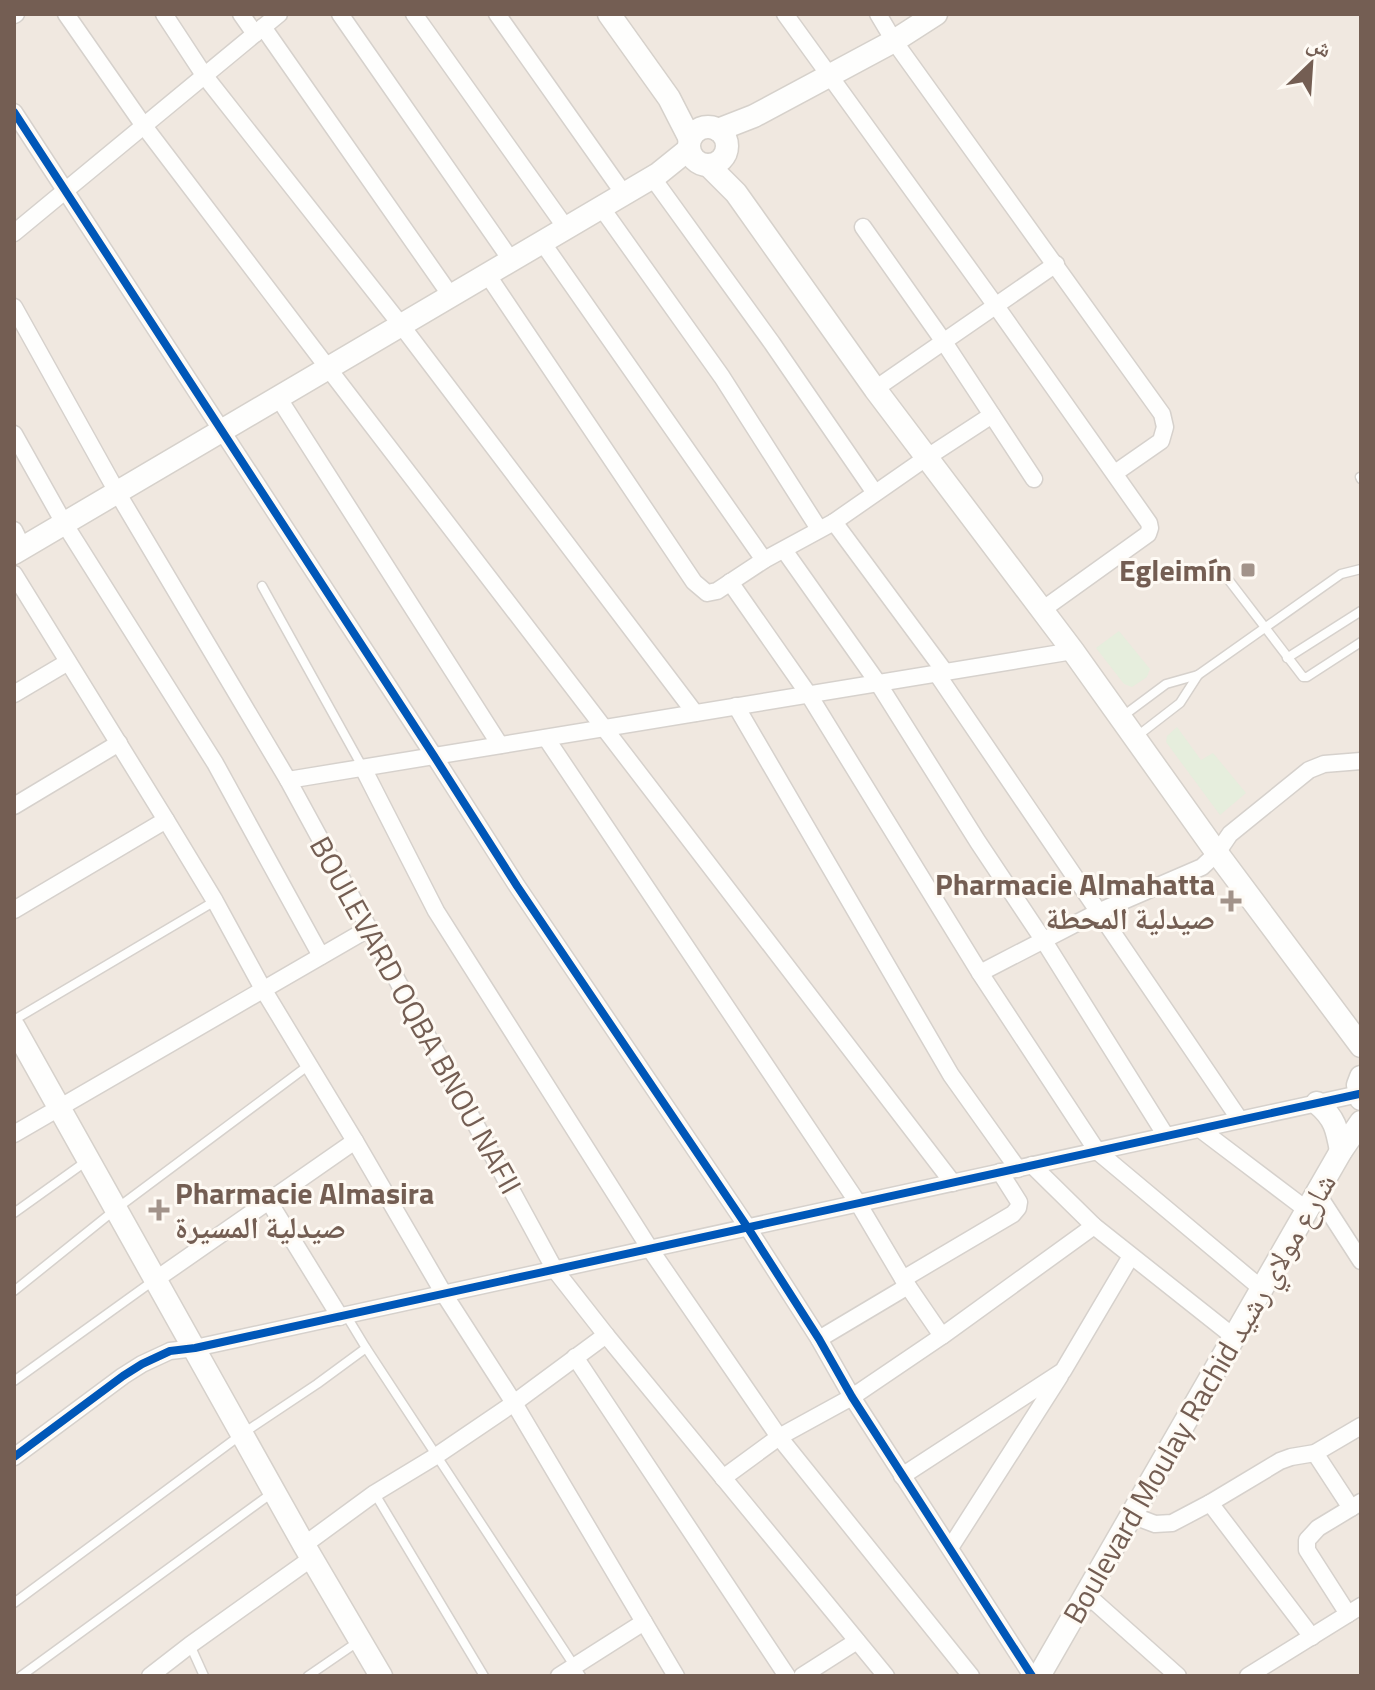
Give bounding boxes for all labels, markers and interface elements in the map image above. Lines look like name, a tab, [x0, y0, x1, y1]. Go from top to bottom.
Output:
north arrow	[1271, 24, 1351, 104]
text: ش	[1302, 26, 1337, 66]
place label: Egleimín	[1119, 547, 1232, 593]
marker: Egleimín	[1239, 561, 1257, 579]
street label: BOULEVARD OQBA BNOU NAFII	[298, 828, 534, 1202]
place label: Pharmacie Almahatta صيدلية المحطة	[935, 861, 1215, 941]
marker: Pharmacie Almahatta صيدلية المحطة	[1222, 892, 1240, 910]
street label: Boulevard Moulay Rachid شارع مولاي رشيد	[1051, 1164, 1349, 1633]
place label: Pharmacie Almasira صيدلية المسيرة	[175, 1170, 434, 1250]
marker: Pharmacie Almasira صيدلية المسيرة	[150, 1201, 168, 1219]

